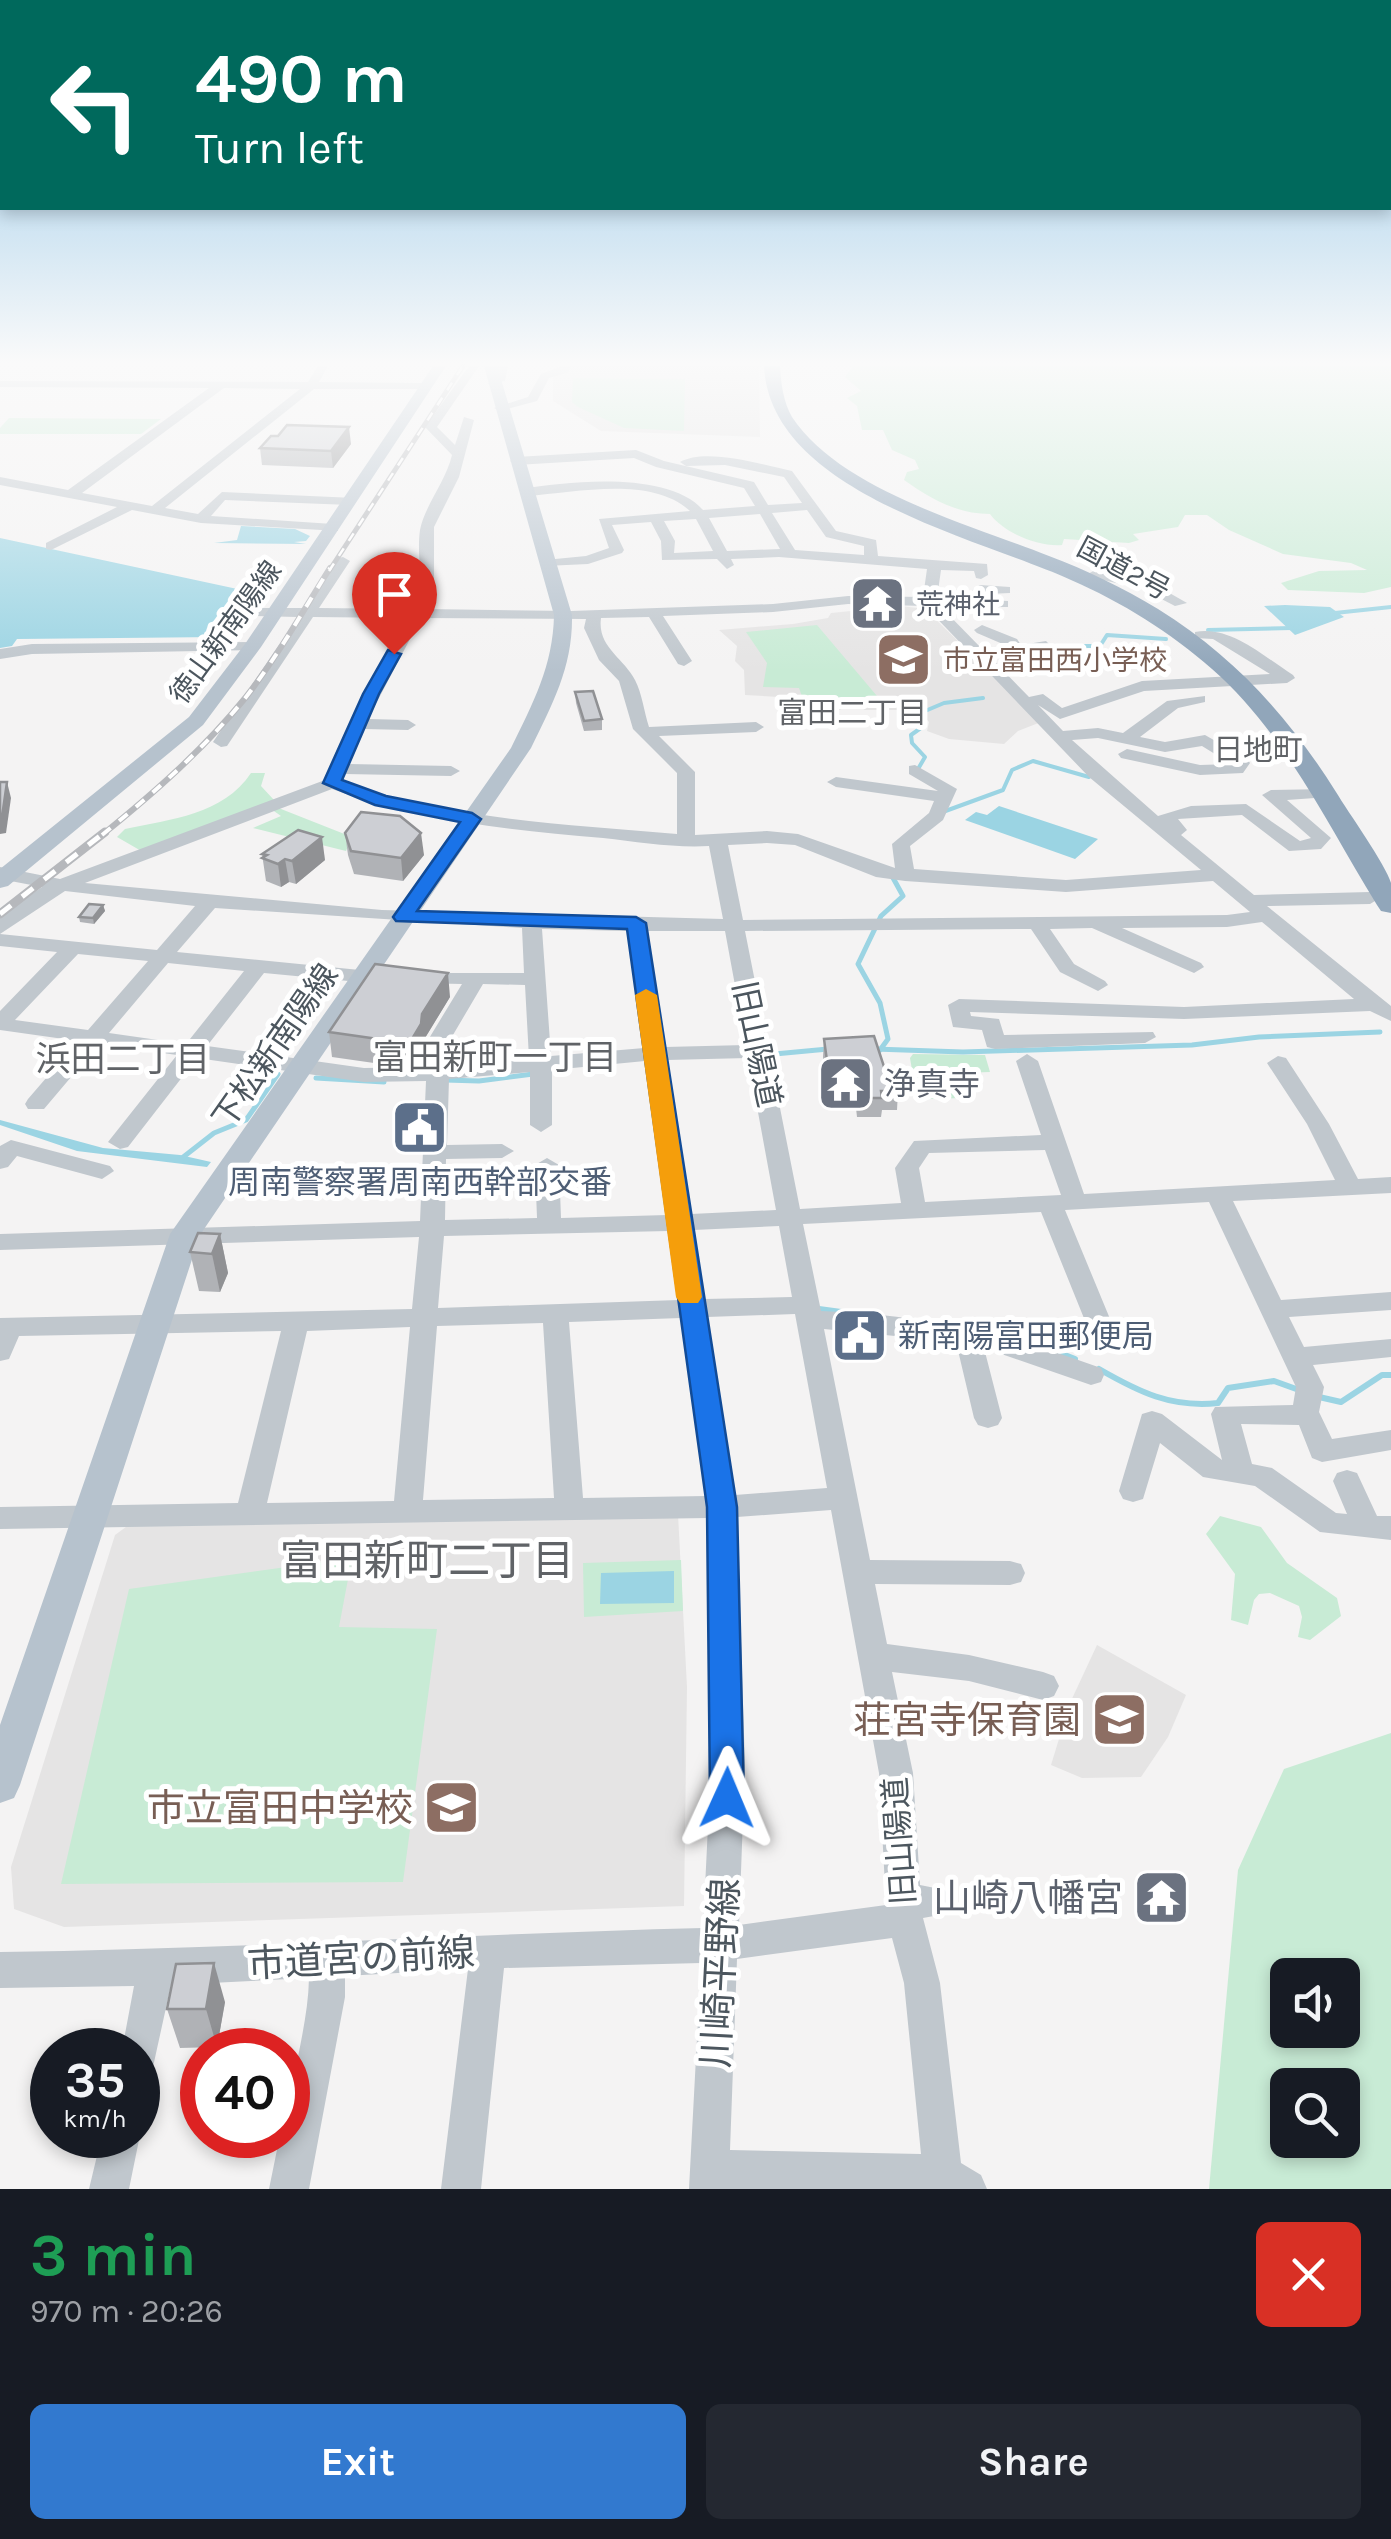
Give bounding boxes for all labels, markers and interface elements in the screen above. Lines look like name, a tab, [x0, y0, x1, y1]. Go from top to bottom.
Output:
text: 490 m	[195, 38, 408, 120]
icon: left	[30, 40, 160, 170]
text: Turn left	[195, 122, 364, 174]
street label: 国道2号	[1072, 530, 1176, 607]
pin	[352, 552, 437, 655]
street label: 徳山新南陽線	[163, 555, 288, 710]
icon: arrive	[367, 567, 422, 622]
temple icon: 荒神社	[847, 574, 907, 634]
place label: 荒神社	[916, 588, 1000, 621]
school or university icon: 市立富田西小学校	[874, 630, 934, 690]
place label: 市立富田西小学校	[943, 644, 1167, 677]
district label: 富田二丁目	[777, 695, 927, 731]
district label: 日地町	[1213, 732, 1303, 768]
street label: 下松新南陽線	[205, 957, 346, 1136]
street label: 旧山陽道	[725, 978, 788, 1111]
district label: 富田新町一丁目	[372, 1037, 618, 1078]
district label: 浜田二丁目	[35, 1039, 211, 1080]
temple icon: 浄真寺	[815, 1054, 875, 1114]
place label: 浄真寺	[884, 1066, 980, 1103]
public building icon: 周南警察署周南西幹部交番	[390, 1098, 450, 1158]
place label: 周南警察署周南西幹部交番	[228, 1164, 612, 1201]
public building icon: 新南陽富田郵便局	[829, 1306, 889, 1366]
place label: 新南陽富田郵便局	[898, 1318, 1154, 1355]
district label: 富田新町二丁目	[280, 1536, 574, 1586]
school or university icon: 荘宮寺保育園	[1090, 1690, 1150, 1750]
place label: 荘宮寺保育園	[853, 1698, 1081, 1743]
position arrow	[675, 1746, 779, 1850]
street label: 旧山陽道	[877, 1776, 922, 1906]
school or university icon: 市立富田中学校	[422, 1778, 482, 1838]
place label: 市立富田中学校	[147, 1786, 413, 1831]
temple icon: 山崎八幡宮	[1132, 1868, 1192, 1928]
place label: 山崎八幡宮	[933, 1876, 1123, 1921]
street label: 川崎平野線	[693, 1877, 748, 2069]
street label: 市道宮の前線	[246, 1930, 476, 1987]
map controls	[1270, 1958, 1360, 2158]
button: sound	[1270, 1958, 1360, 2048]
speed limit sign: 40	[180, 2028, 310, 2158]
text: 35	[65, 2051, 125, 2110]
button: search	[1270, 2068, 1360, 2158]
text: km/h	[63, 2104, 127, 2133]
text: 3 min	[30, 2220, 197, 2290]
button: close	[1256, 2222, 1361, 2327]
text: 970 m · 20:26	[30, 2293, 223, 2330]
button: Exit	[30, 2404, 686, 2519]
button: Share	[706, 2404, 1361, 2519]

